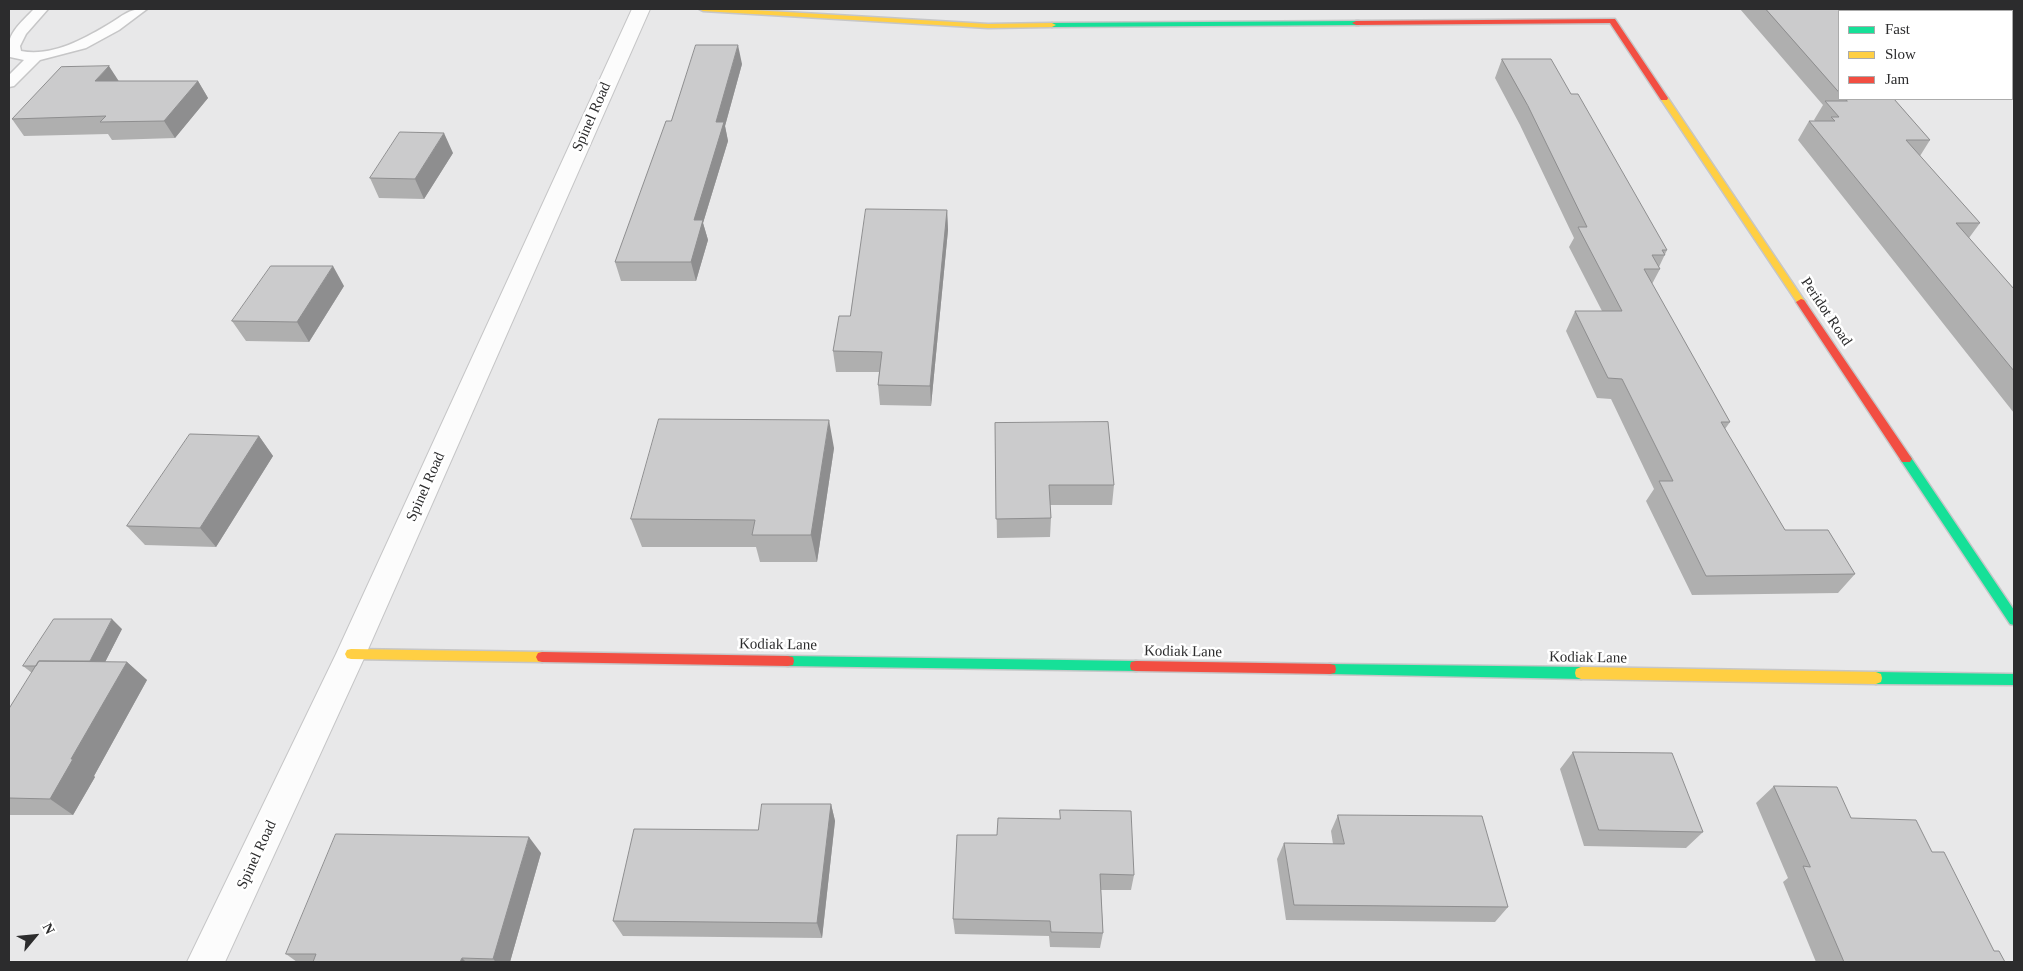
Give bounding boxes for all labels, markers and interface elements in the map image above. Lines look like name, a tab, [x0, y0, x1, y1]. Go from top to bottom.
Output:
legend	[1838, 10, 2013, 100]
text: Fast	[1885, 21, 1910, 37]
text: Slow	[1885, 46, 1916, 62]
text: Jam	[1885, 71, 1909, 87]
street label: Spinel Road	[569, 80, 615, 154]
street label: Peridot Road	[1797, 274, 1855, 350]
street label: Spinel Road	[403, 450, 449, 524]
street label: Kodiak Lane	[739, 635, 817, 655]
street label: Kodiak Lane	[1144, 642, 1222, 662]
street label: Kodiak Lane	[1549, 648, 1627, 668]
street label: Spinel Road	[233, 818, 281, 892]
north arrow	[10, 911, 60, 961]
text: N	[40, 921, 58, 937]

